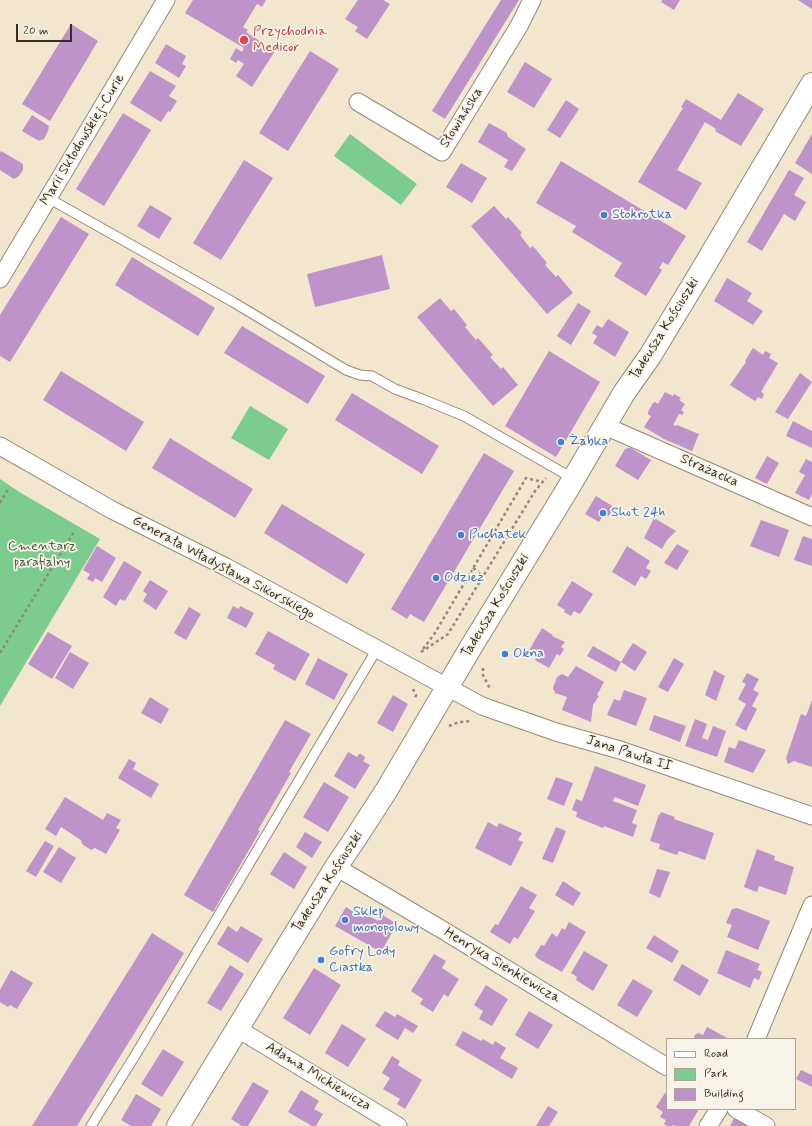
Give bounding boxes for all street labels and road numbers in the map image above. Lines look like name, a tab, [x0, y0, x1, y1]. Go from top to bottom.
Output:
street label: Marii Skłodowskiej-Curie	[37, 71, 129, 209]
street label: Słowiańska	[437, 85, 487, 151]
street label: Tadeusza Kościuszki	[627, 275, 703, 383]
street label: Strażacka	[677, 451, 741, 491]
street label: Generała Władysława Sikorskiego	[129, 513, 317, 623]
street label: Tadeusza Kościuszki	[458, 551, 534, 661]
street label: Jana Pawła II	[584, 732, 674, 776]
street label: Tadeusza Kościuszki	[289, 828, 367, 936]
street label: Henryka Sienkiewicza	[441, 925, 563, 1007]
street label: Adama Mickiewicza	[262, 1039, 374, 1115]

